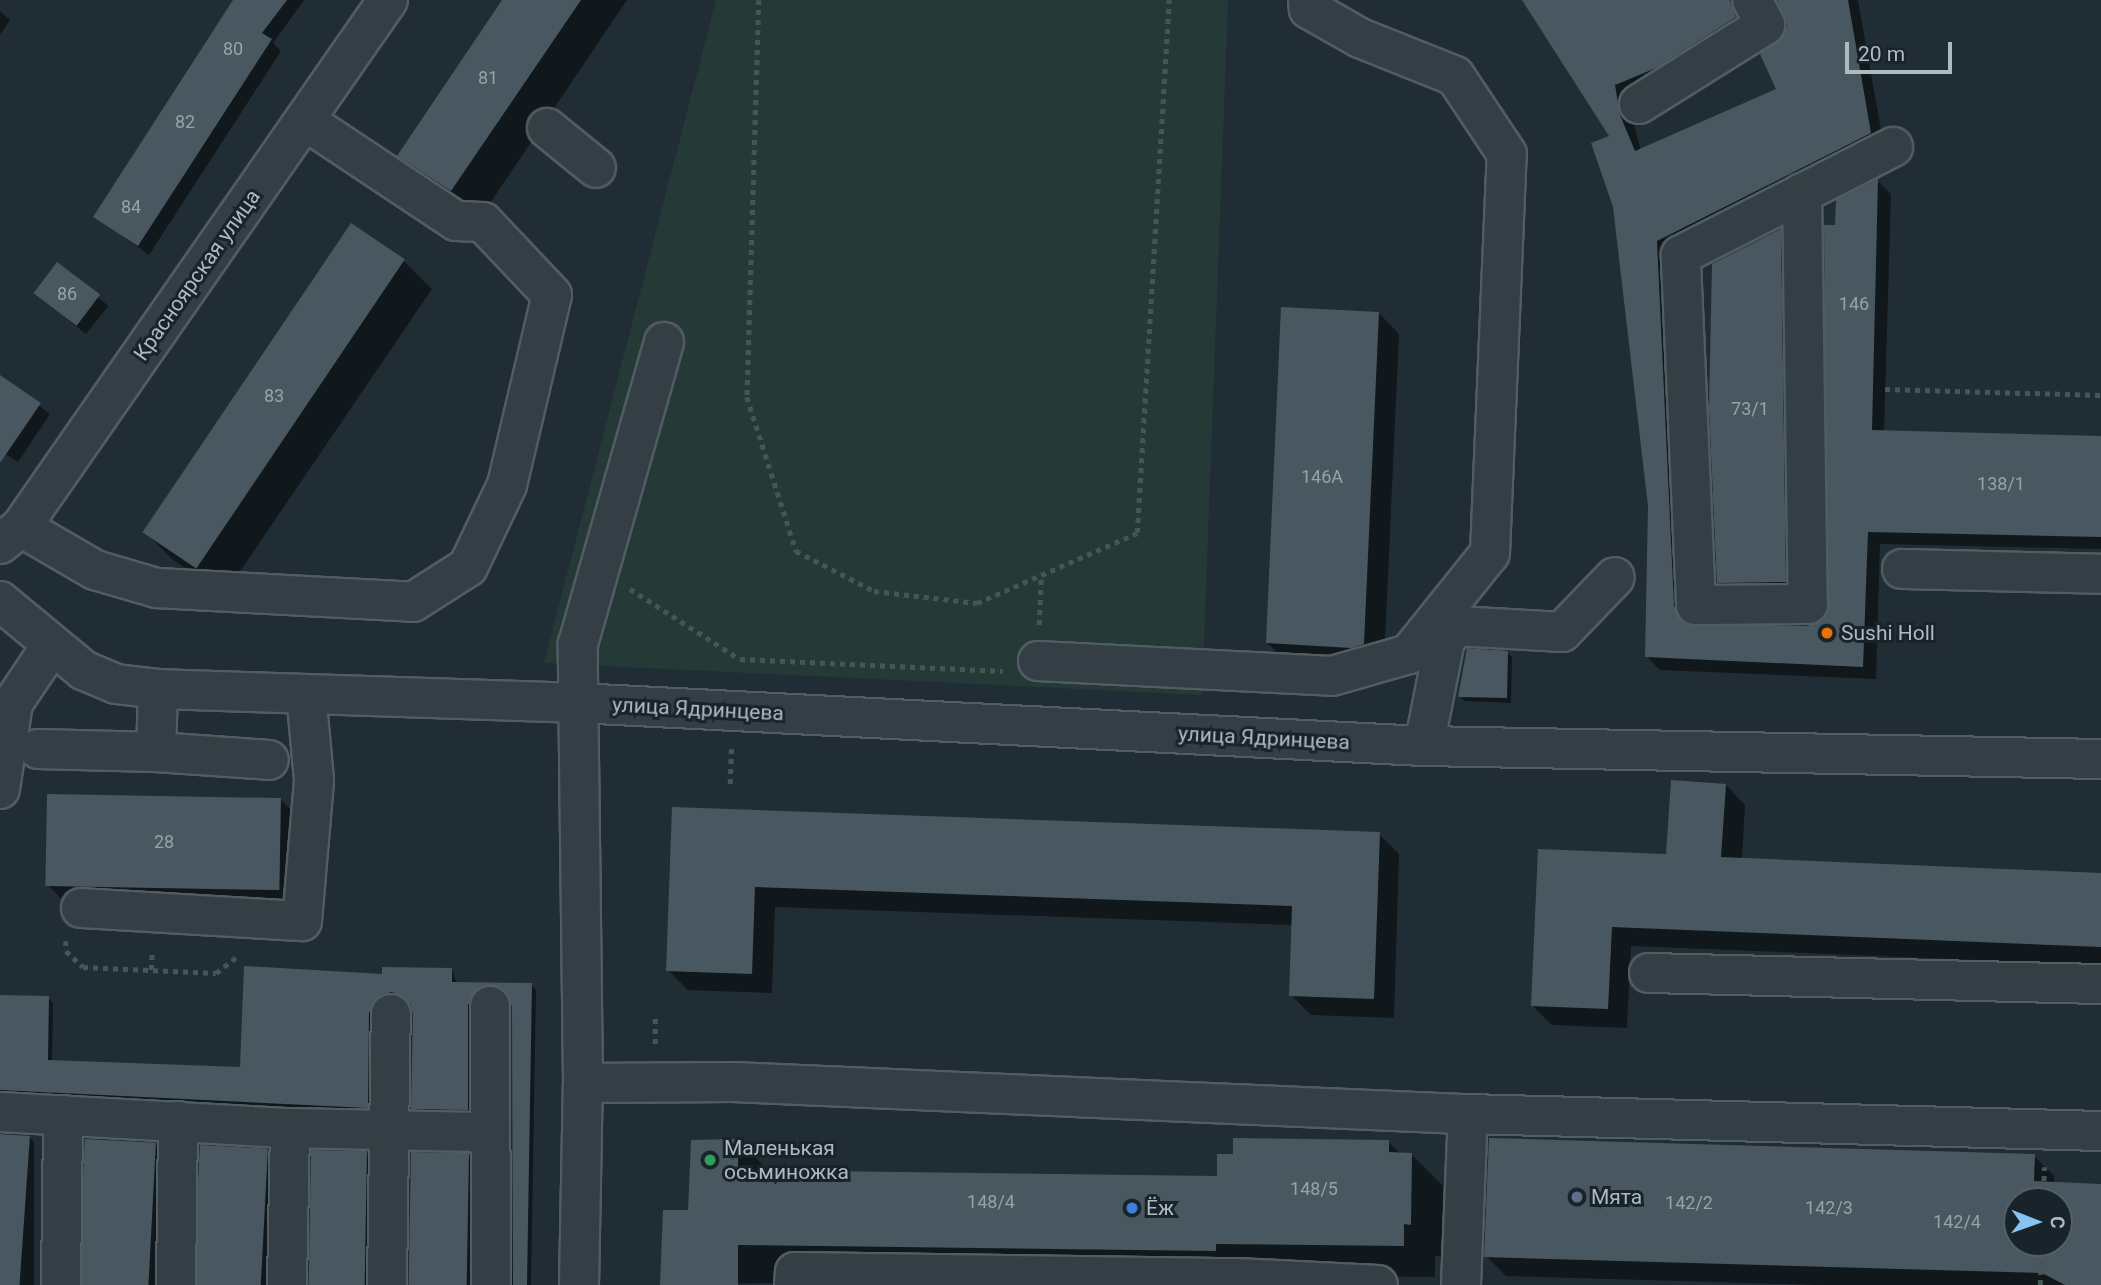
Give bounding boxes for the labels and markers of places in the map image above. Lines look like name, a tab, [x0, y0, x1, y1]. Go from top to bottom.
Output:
place label: Sushi Holl	[1841, 620, 1935, 646]
marker: Sushi Holl	[1819, 625, 1835, 641]
place label: Маленькая осьминожка	[724, 1135, 849, 1185]
marker: Маленькая осьминожка	[702, 1152, 718, 1168]
place label: Мята	[1591, 1184, 1642, 1210]
marker: Мята	[1569, 1189, 1585, 1205]
place label: Ёж	[1146, 1195, 1174, 1221]
marker: Ёж	[1124, 1200, 1140, 1216]

